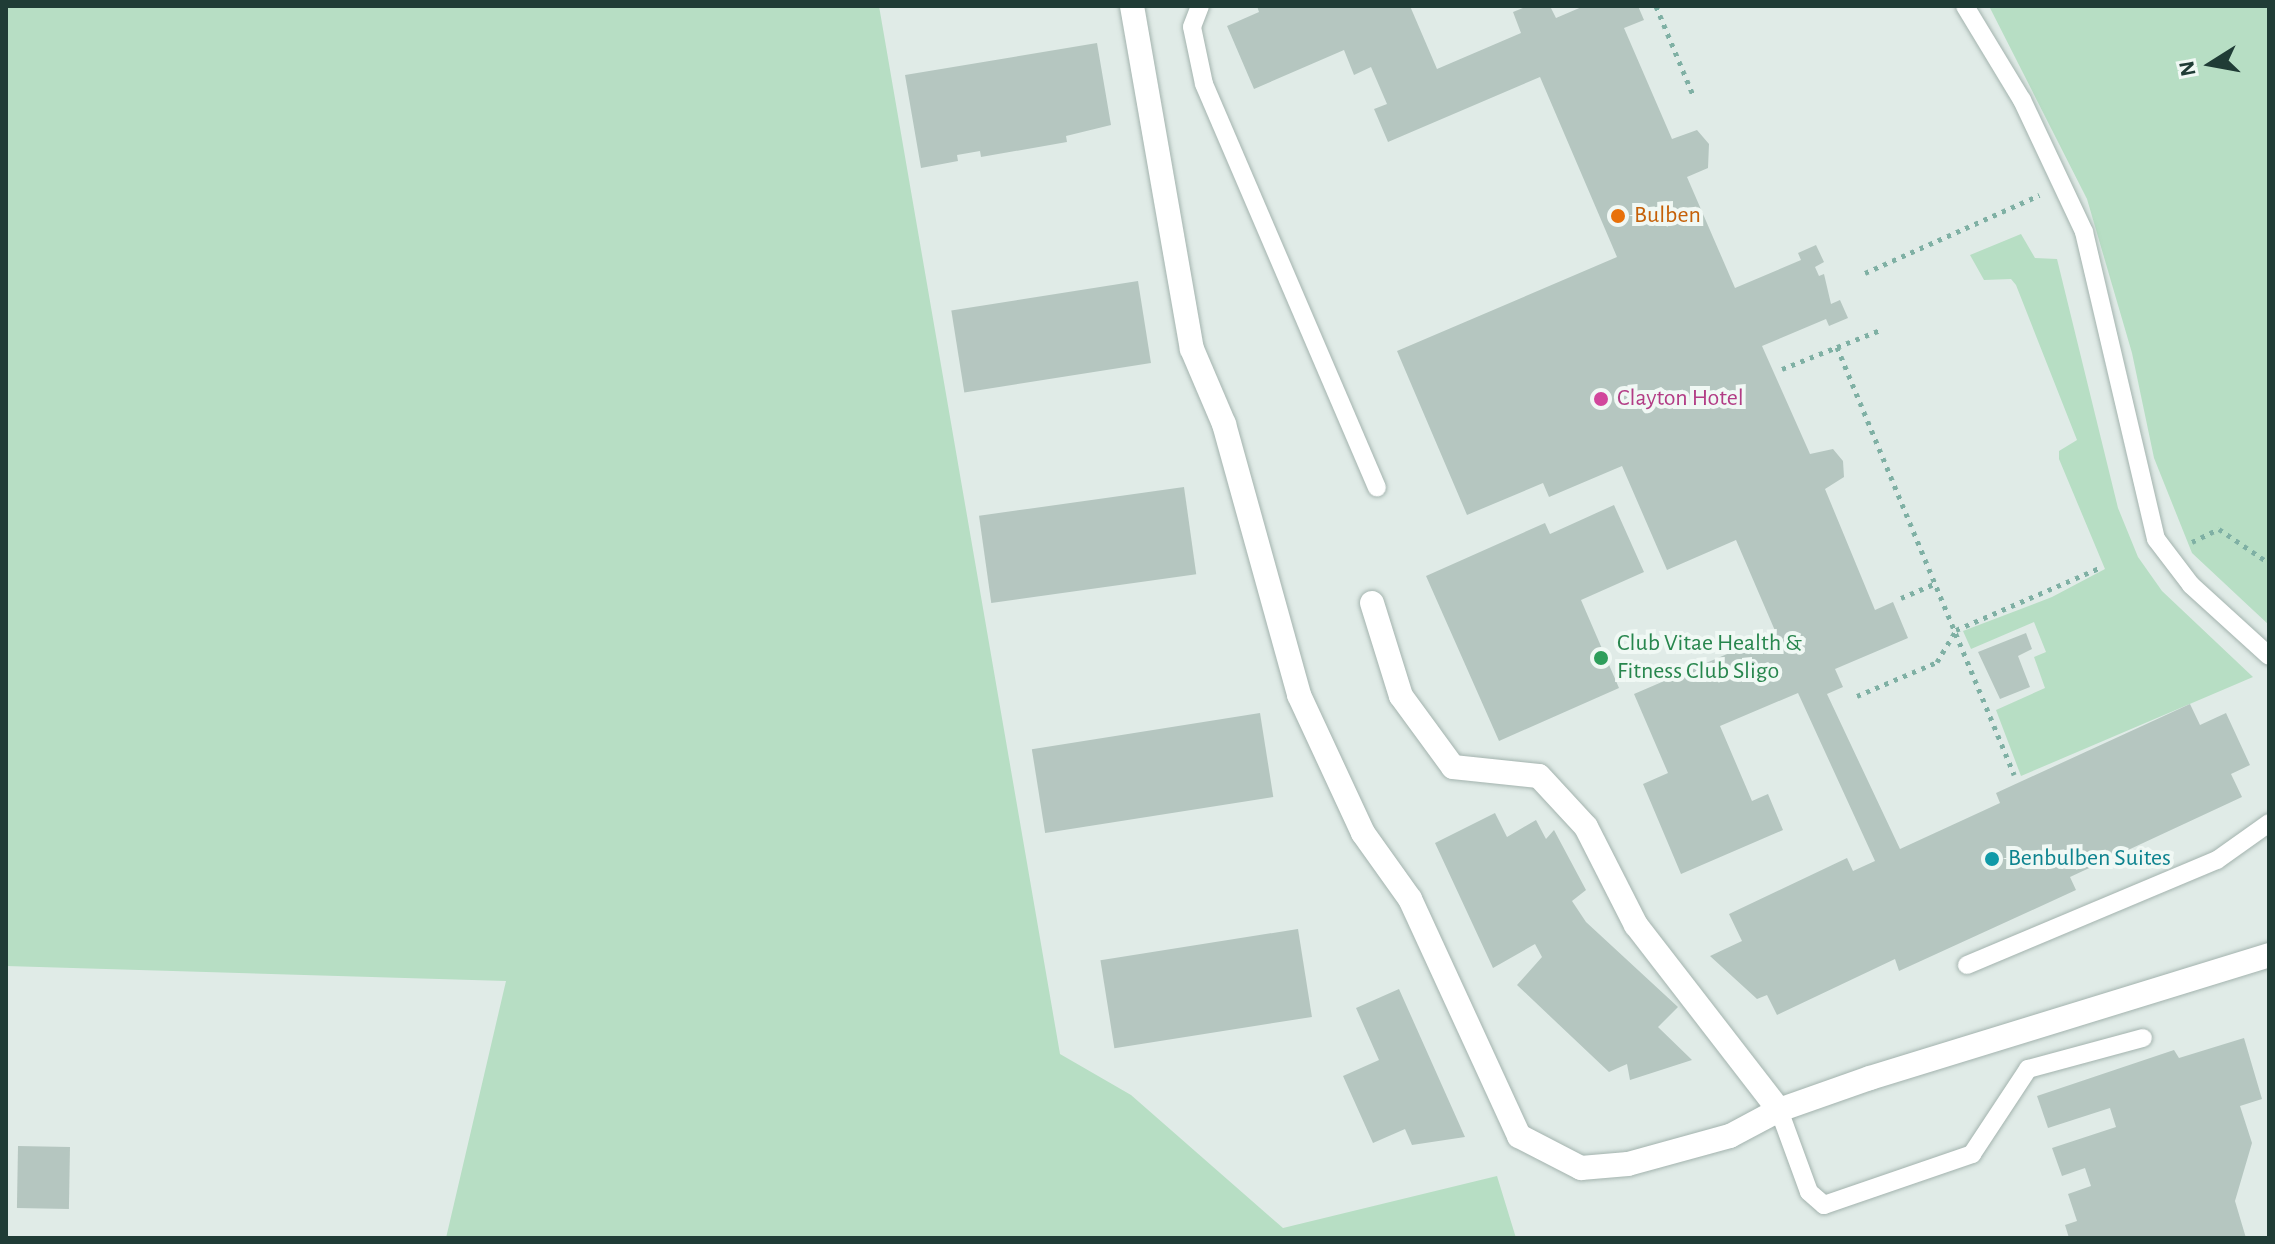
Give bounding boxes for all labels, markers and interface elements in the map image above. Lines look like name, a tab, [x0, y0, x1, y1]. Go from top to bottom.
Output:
north arrow	[2171, 24, 2251, 104]
text: N	[2175, 59, 2200, 78]
place label: Bulben	[1634, 202, 1701, 230]
marker: Bulben	[1609, 207, 1627, 225]
place label: Clayton Hotel	[1617, 385, 1744, 413]
marker: Clayton Hotel	[1592, 390, 1610, 408]
place label: Club Vitae Health & Fitness Club Sligo	[1617, 630, 1802, 686]
marker: Club Vitae Health & Fitness Club Sligo	[1592, 649, 1610, 667]
place label: Benbulben Suites	[2008, 845, 2171, 873]
marker: Benbulben Suites	[1983, 850, 2001, 868]

